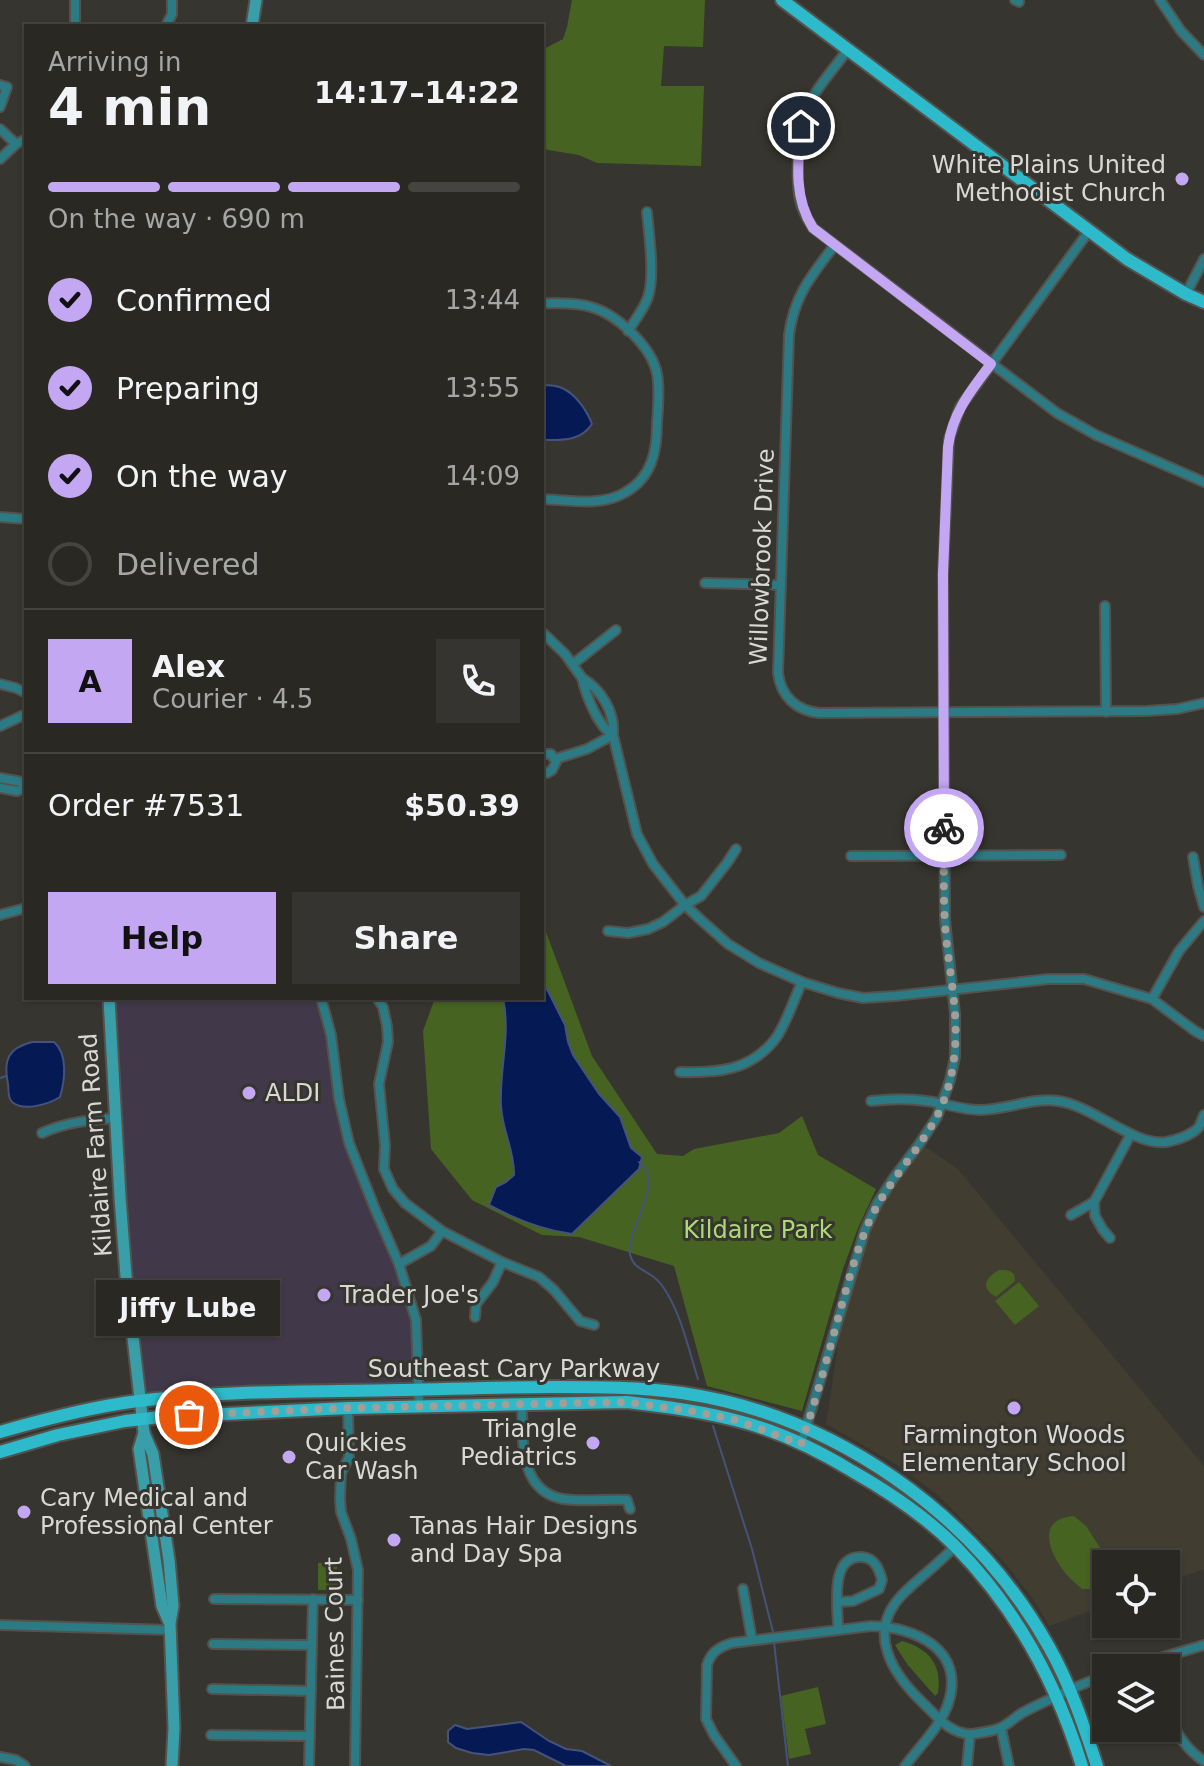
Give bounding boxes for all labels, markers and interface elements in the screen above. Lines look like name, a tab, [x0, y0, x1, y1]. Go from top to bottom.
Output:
text: Arriving in	[48, 47, 182, 77]
text: 14:17–14:22	[314, 75, 520, 110]
text: 4 min	[48, 77, 211, 137]
pin	[767, 92, 835, 160]
icon: home	[779, 104, 823, 148]
place label: White Plains United Methodist Church	[932, 151, 1166, 207]
marker: White Plains United Methodist Church	[1173, 170, 1191, 188]
text: On the way · 690 m	[48, 204, 305, 234]
icon: check	[48, 278, 92, 322]
text: Confirmed	[116, 283, 272, 318]
text: 13:44	[445, 285, 520, 315]
icon: check	[48, 366, 92, 410]
text: Preparing	[116, 371, 260, 406]
text: 13:55	[445, 373, 520, 403]
street label: Willowbrook Drive	[744, 448, 780, 666]
icon: check	[48, 454, 92, 498]
text: On the way	[116, 459, 288, 494]
text: 14:09	[445, 461, 520, 491]
text: Delivered	[116, 547, 260, 582]
button: phone	[436, 639, 520, 723]
text: Alex	[152, 649, 225, 684]
text: A	[78, 664, 102, 699]
text: Courier · 4.5	[152, 684, 313, 714]
text: Order #7531	[48, 788, 244, 823]
text: $50.39	[404, 788, 520, 823]
courier	[904, 788, 984, 868]
icon: bike	[922, 806, 966, 850]
button: Help	[48, 892, 276, 984]
button: Share	[292, 892, 520, 984]
street label: Kildaire Farm Road	[74, 1032, 118, 1258]
place label: ALDI	[265, 1079, 320, 1107]
marker: ALDI	[240, 1084, 258, 1102]
park label: Kildaire Park	[683, 1216, 833, 1244]
callout: Jiffy Lube	[97, 1279, 281, 1335]
place label: Trader Joe's	[339, 1281, 479, 1309]
marker: Trader Joe's	[315, 1286, 333, 1304]
text: Jiffy Lube	[120, 1293, 256, 1323]
street label: Southeast Cary Parkway	[368, 1355, 660, 1383]
pin	[155, 1381, 223, 1449]
icon: bag	[167, 1393, 211, 1437]
marker: Farmington Woods Elementary School	[1005, 1399, 1023, 1417]
place label: Triangle Pediatrics	[460, 1415, 577, 1471]
place label: Farmington Woods Elementary School	[901, 1421, 1127, 1477]
place label: Quickies Car Wash	[305, 1429, 419, 1485]
marker: Triangle Pediatrics	[584, 1434, 602, 1452]
marker: Quickies Car Wash	[280, 1448, 298, 1466]
place label: Cary Medical and Professional Center	[40, 1484, 273, 1540]
marker: Cary Medical and Professional Center	[15, 1503, 33, 1521]
place label: Tanas Hair Designs and Day Spa	[409, 1512, 638, 1568]
marker: Tanas Hair Designs and Day Spa	[385, 1531, 403, 1549]
map controls	[1092, 1550, 1180, 1742]
button: locate	[1092, 1550, 1180, 1638]
street label: Baines Court	[320, 1557, 350, 1711]
button: layers	[1092, 1654, 1180, 1742]

